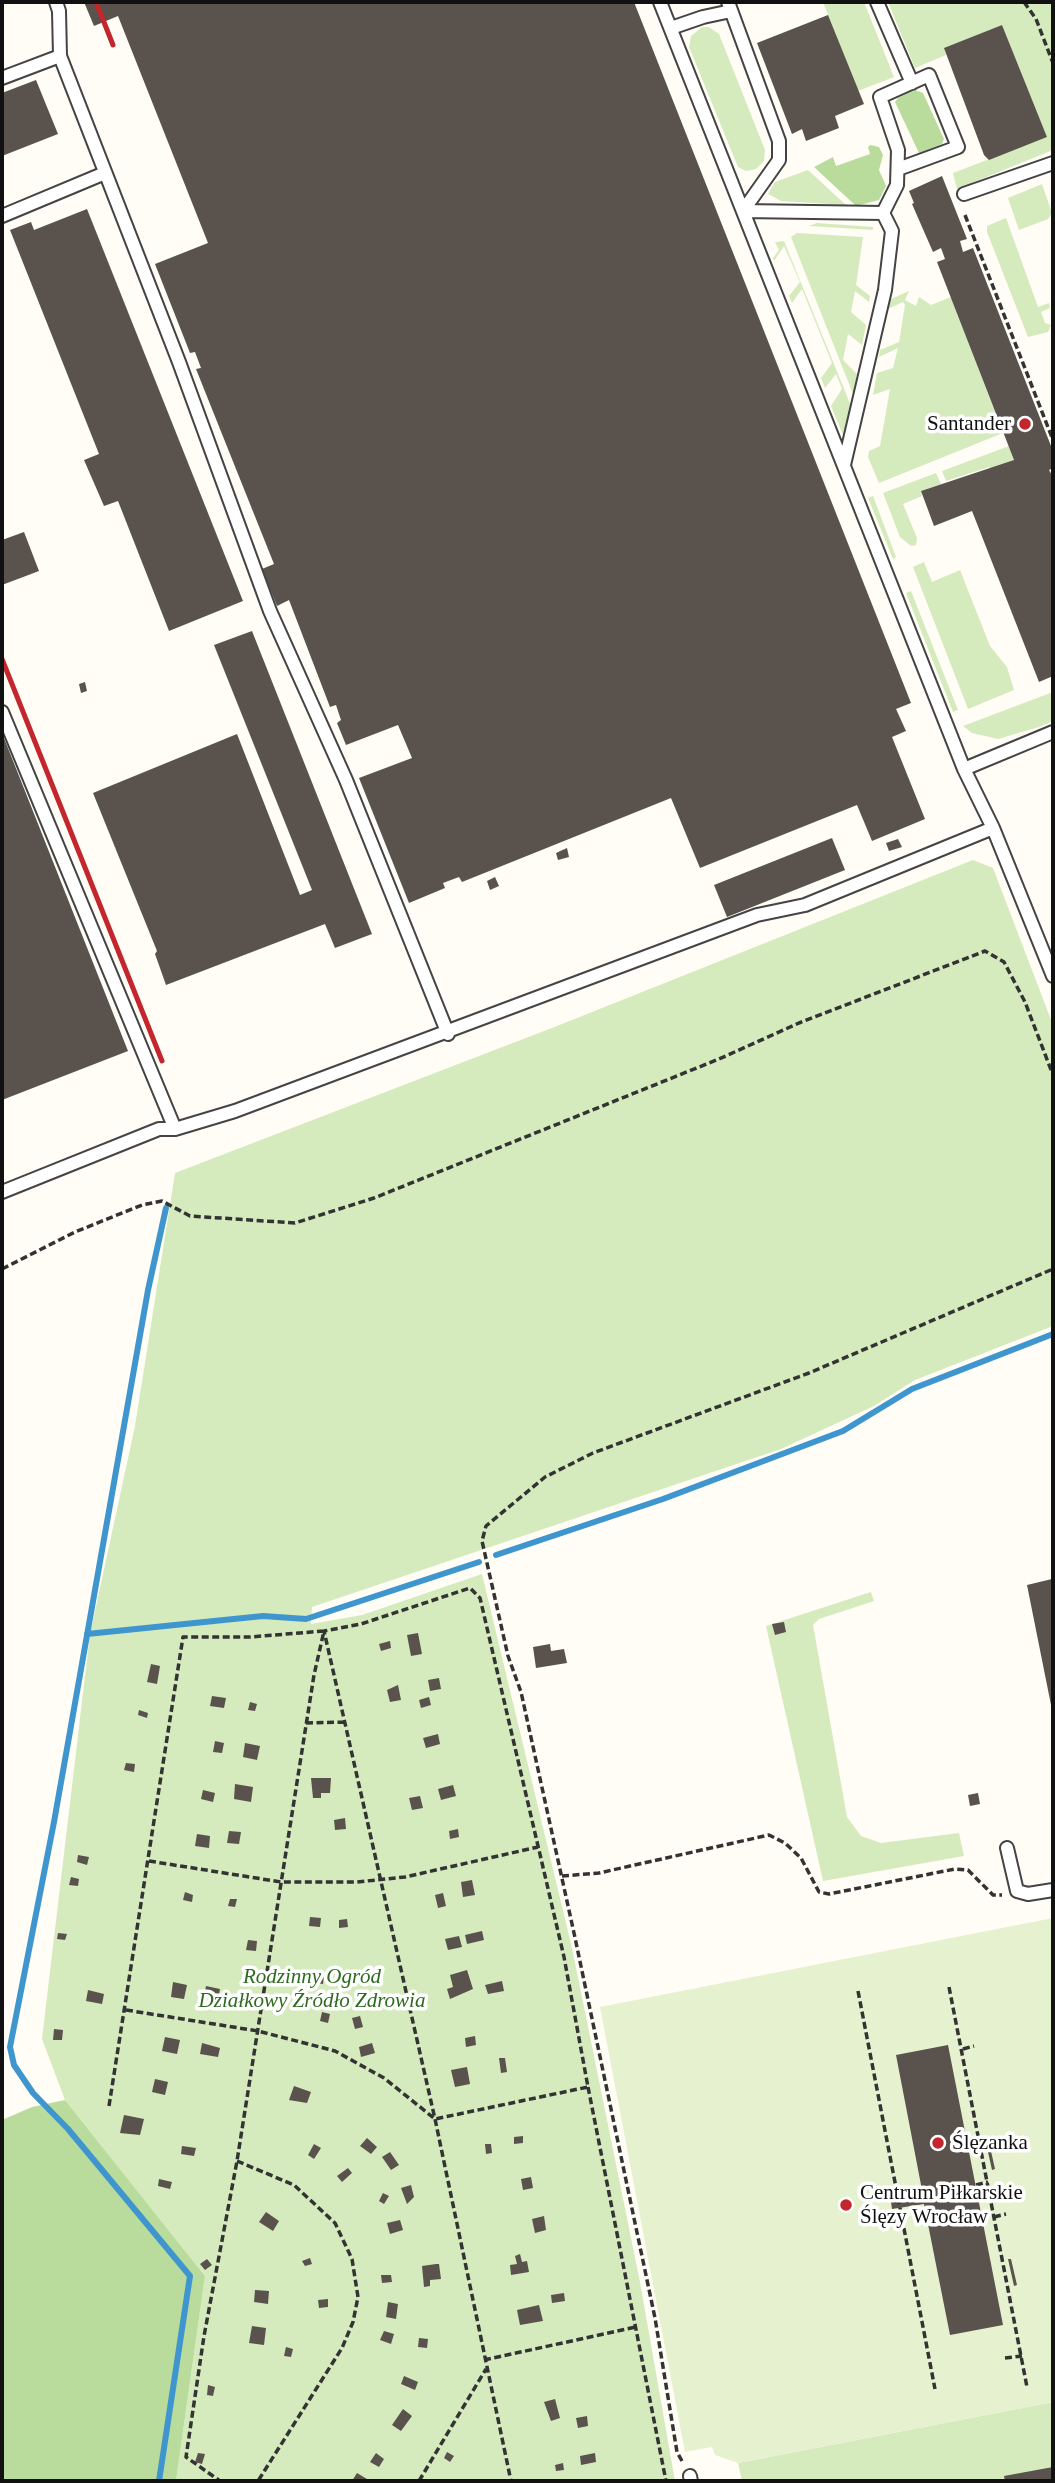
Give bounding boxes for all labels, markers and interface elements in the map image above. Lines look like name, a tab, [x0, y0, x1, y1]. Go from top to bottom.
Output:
place label: Santander	[927, 411, 1011, 437]
marker: Santander	[1017, 416, 1033, 432]
park label: Rodzinny Ogród Działkowy Źródło Zdrowia	[199, 1964, 425, 2014]
place label: Ślęzanka	[952, 2130, 1028, 2156]
marker: Ślęzanka	[930, 2135, 946, 2151]
place label: Centrum Piłkarskie Ślęzy Wrocław	[860, 2180, 1023, 2230]
marker: Centrum Piłkarskie Ślęzy Wrocław	[838, 2197, 854, 2213]

